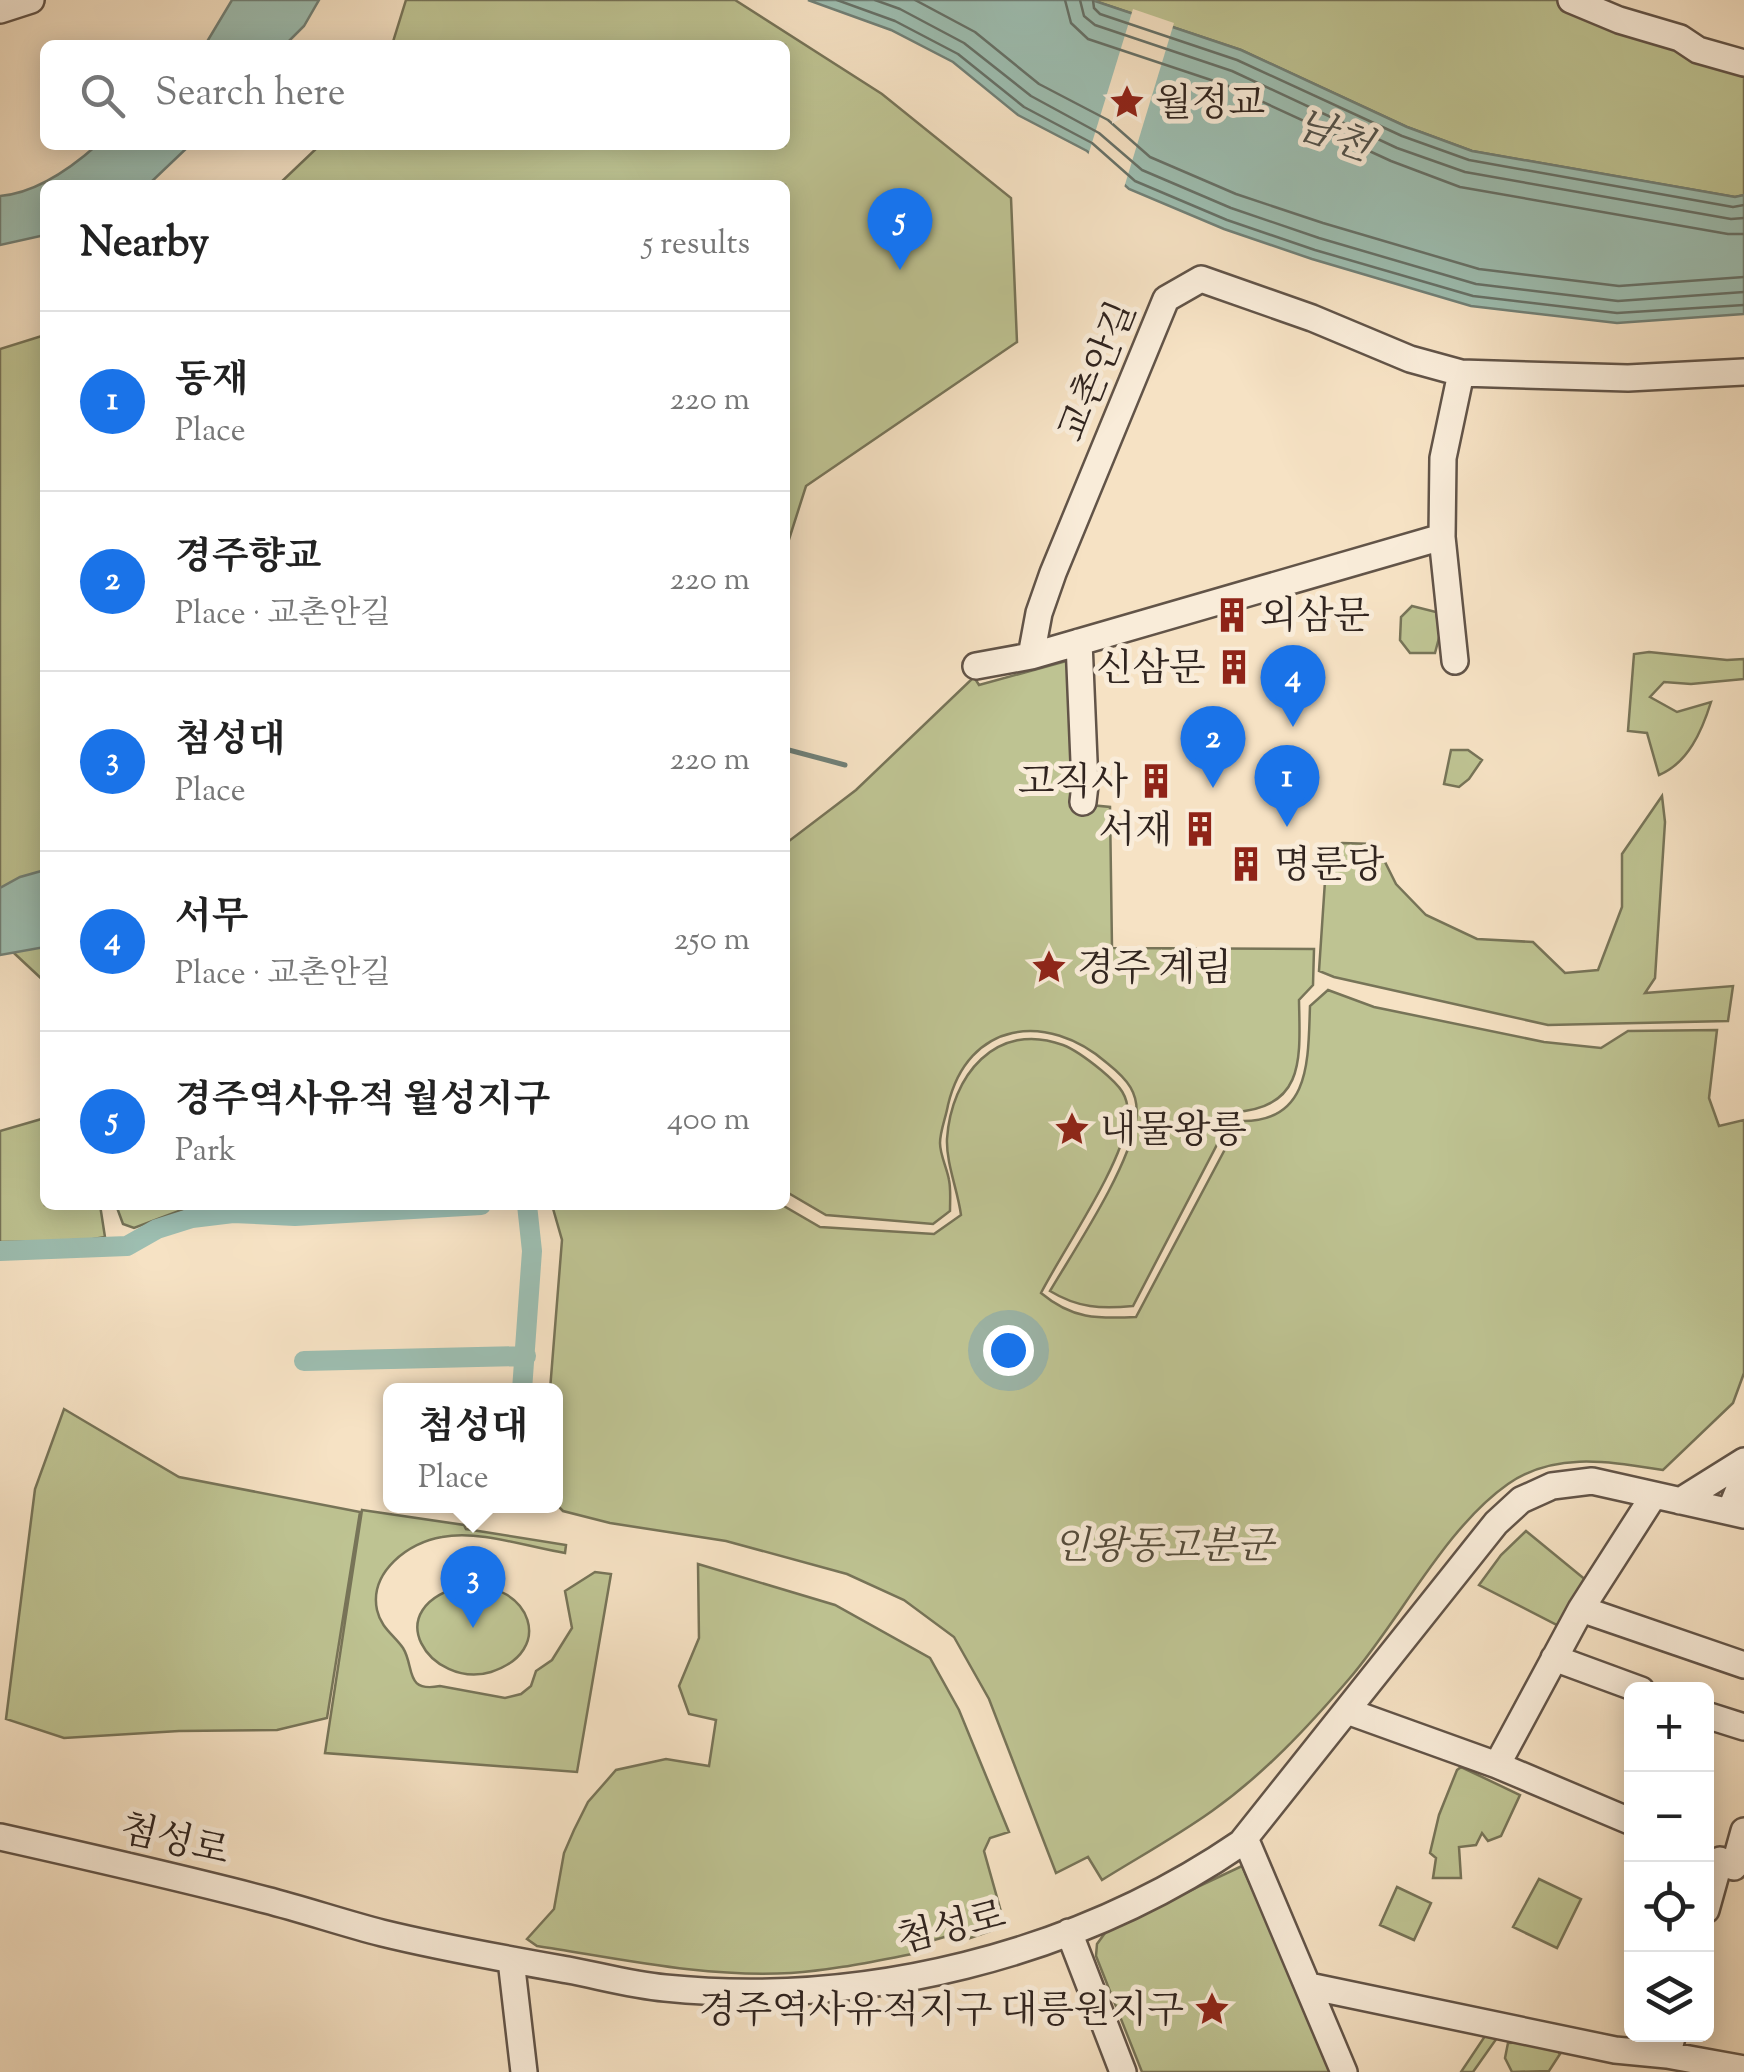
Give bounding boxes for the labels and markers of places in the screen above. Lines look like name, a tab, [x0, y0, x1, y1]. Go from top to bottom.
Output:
place label: 월정교	[1155, 79, 1265, 133]
place icon: 월정교	[1108, 83, 1146, 121]
pin: 5	[868, 188, 932, 270]
place label: 외삼문	[1260, 592, 1370, 646]
building icon: 외삼문	[1213, 596, 1251, 634]
place label: 신삼문	[1096, 644, 1206, 698]
pin: 4	[1260, 644, 1326, 727]
building icon: 신삼문	[1215, 648, 1253, 686]
pin: 2	[1180, 706, 1246, 788]
pin: 1	[1254, 744, 1320, 827]
place label: 고직사	[1018, 758, 1128, 812]
building icon: 고직사	[1137, 762, 1175, 800]
place label: 서재	[1099, 806, 1172, 860]
building icon: 서재	[1181, 810, 1219, 848]
place label: 명룬당	[1274, 841, 1384, 895]
building icon: 명룬당	[1227, 845, 1265, 883]
place label: 경주 계림	[1077, 944, 1232, 998]
place icon: 경주 계림	[1030, 948, 1068, 986]
place label: 내물왕릉	[1100, 1106, 1247, 1160]
place icon: 내물왕릉	[1053, 1110, 1091, 1148]
pin: 3	[440, 1546, 506, 1628]
place label: 경주역사유적지구 대릉원지구	[699, 1986, 1184, 2040]
place icon: 경주역사유적지구 대릉원지구	[1193, 1990, 1231, 2028]

